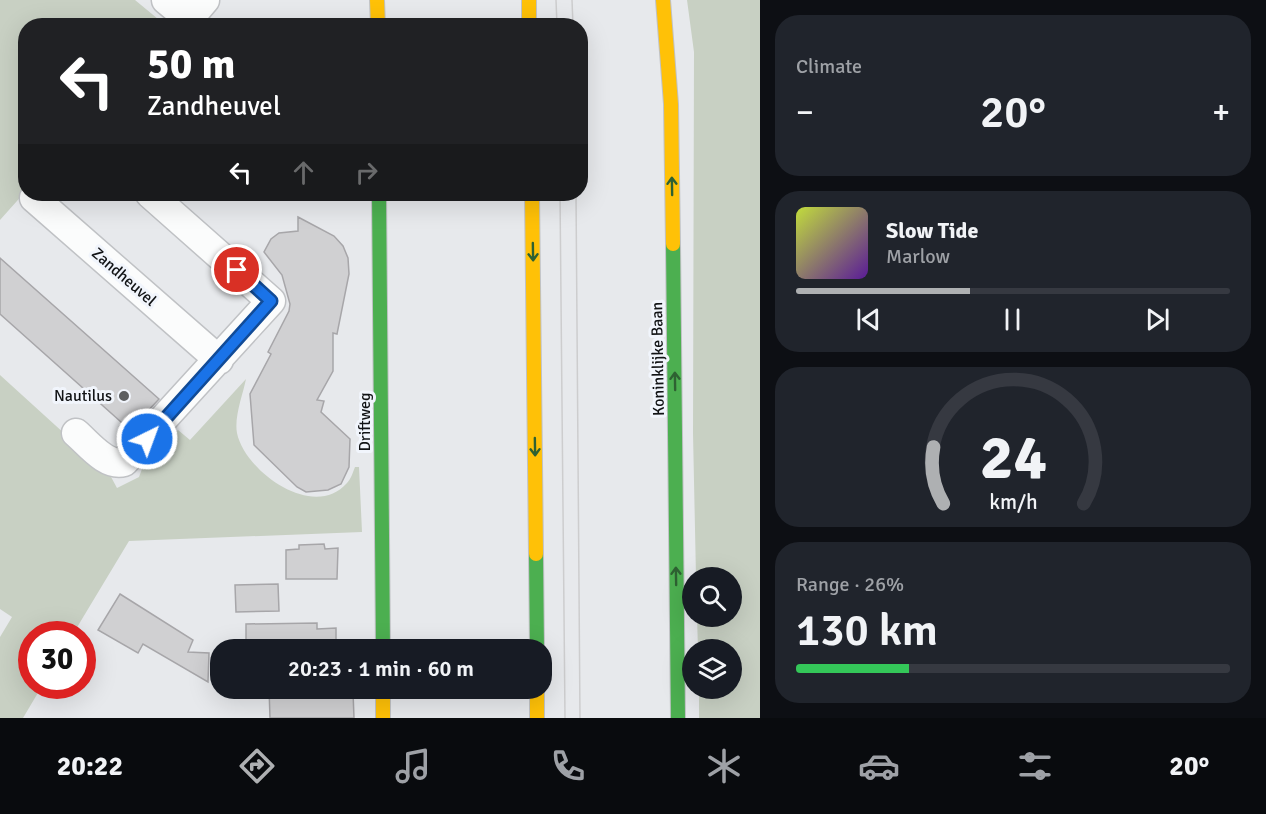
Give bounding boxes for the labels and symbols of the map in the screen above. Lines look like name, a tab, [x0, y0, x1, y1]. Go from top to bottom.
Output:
one-way arrow	[666, 176, 678, 196]
one-way arrow	[527, 241, 539, 261]
street label: Zandheuvel	[88, 243, 161, 311]
pin	[211, 244, 262, 295]
street label: Koninklijke Baan	[647, 302, 669, 416]
one-way arrow	[669, 371, 681, 391]
place label: Nautilus	[54, 386, 112, 406]
marker: Nautilus	[117, 389, 131, 403]
street label: Driftweg	[355, 392, 375, 452]
position arrow	[115, 407, 179, 471]
one-way arrow	[530, 436, 541, 456]
one-way arrow	[670, 566, 682, 586]
speed limit sign: 30	[18, 621, 96, 699]

